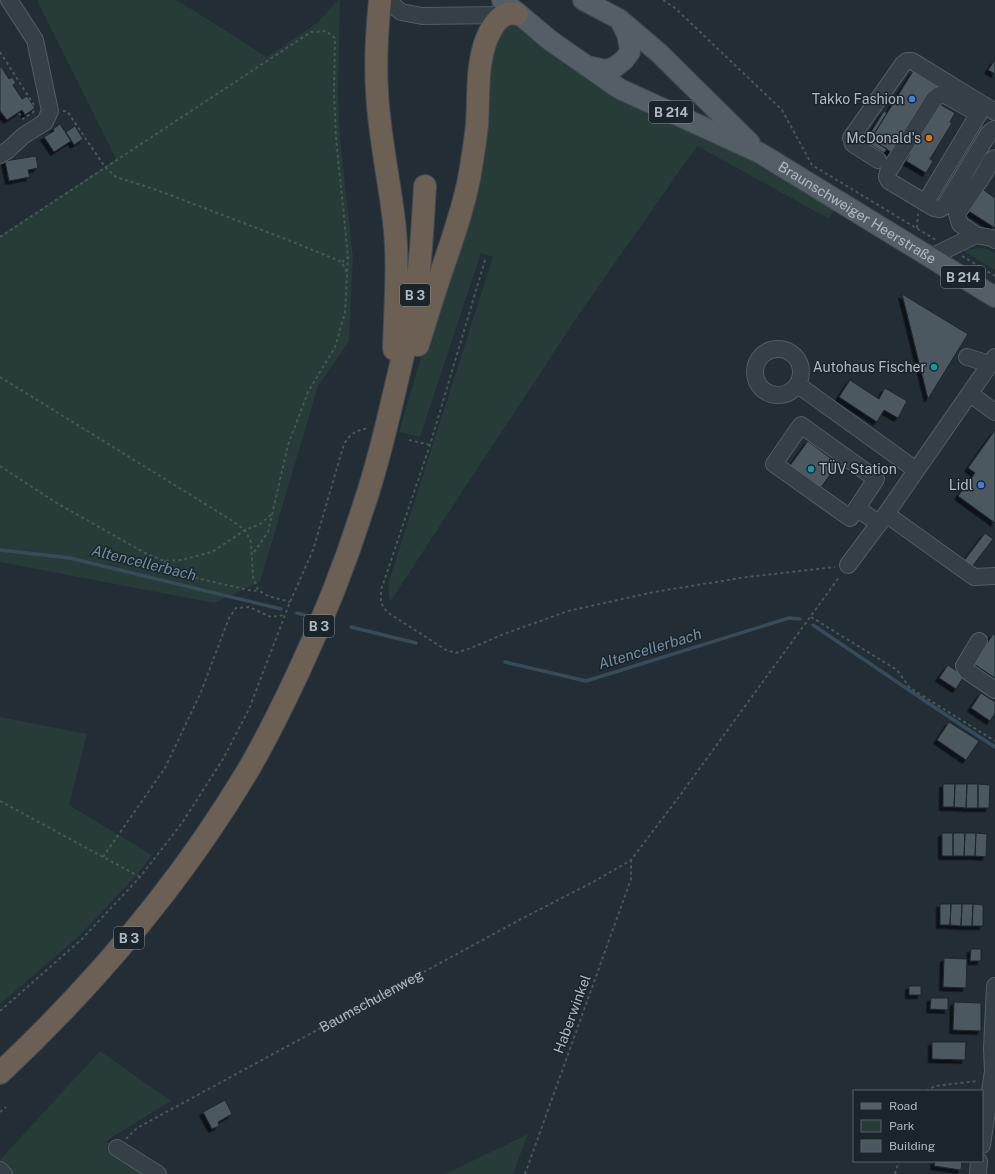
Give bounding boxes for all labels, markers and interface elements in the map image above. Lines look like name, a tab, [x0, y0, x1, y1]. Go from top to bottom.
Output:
place label: Takko Fashion	[812, 91, 904, 107]
marker: Takko Fashion	[907, 94, 917, 104]
road number: B 214	[649, 101, 693, 123]
place label: McDonald's	[846, 130, 921, 146]
marker: McDonald's	[924, 133, 934, 143]
street label: Braunschweiger Heerstraße	[775, 158, 939, 267]
road number: B 214	[941, 266, 985, 288]
road number: B 3	[400, 284, 430, 306]
place label: Autohaus Fischer	[813, 359, 926, 375]
marker: Autohaus Fischer	[929, 362, 939, 372]
place label: TÜV Station	[819, 459, 897, 477]
marker: TÜV Station	[806, 464, 816, 474]
place label: Lidl	[949, 477, 973, 493]
marker: Lidl	[976, 480, 986, 490]
water label: Altencellerbach	[90, 541, 198, 584]
road number: B 3	[304, 615, 334, 637]
water label: Altencellerbach	[596, 625, 703, 672]
road number: B 3	[114, 927, 144, 949]
street label: Baumschulenweg	[317, 966, 426, 1035]
street label: Haberwinkel	[550, 972, 594, 1056]
legend	[853, 1090, 983, 1162]
text: Road	[889, 1099, 917, 1113]
text: Park	[889, 1119, 915, 1133]
text: Building	[889, 1139, 935, 1153]

